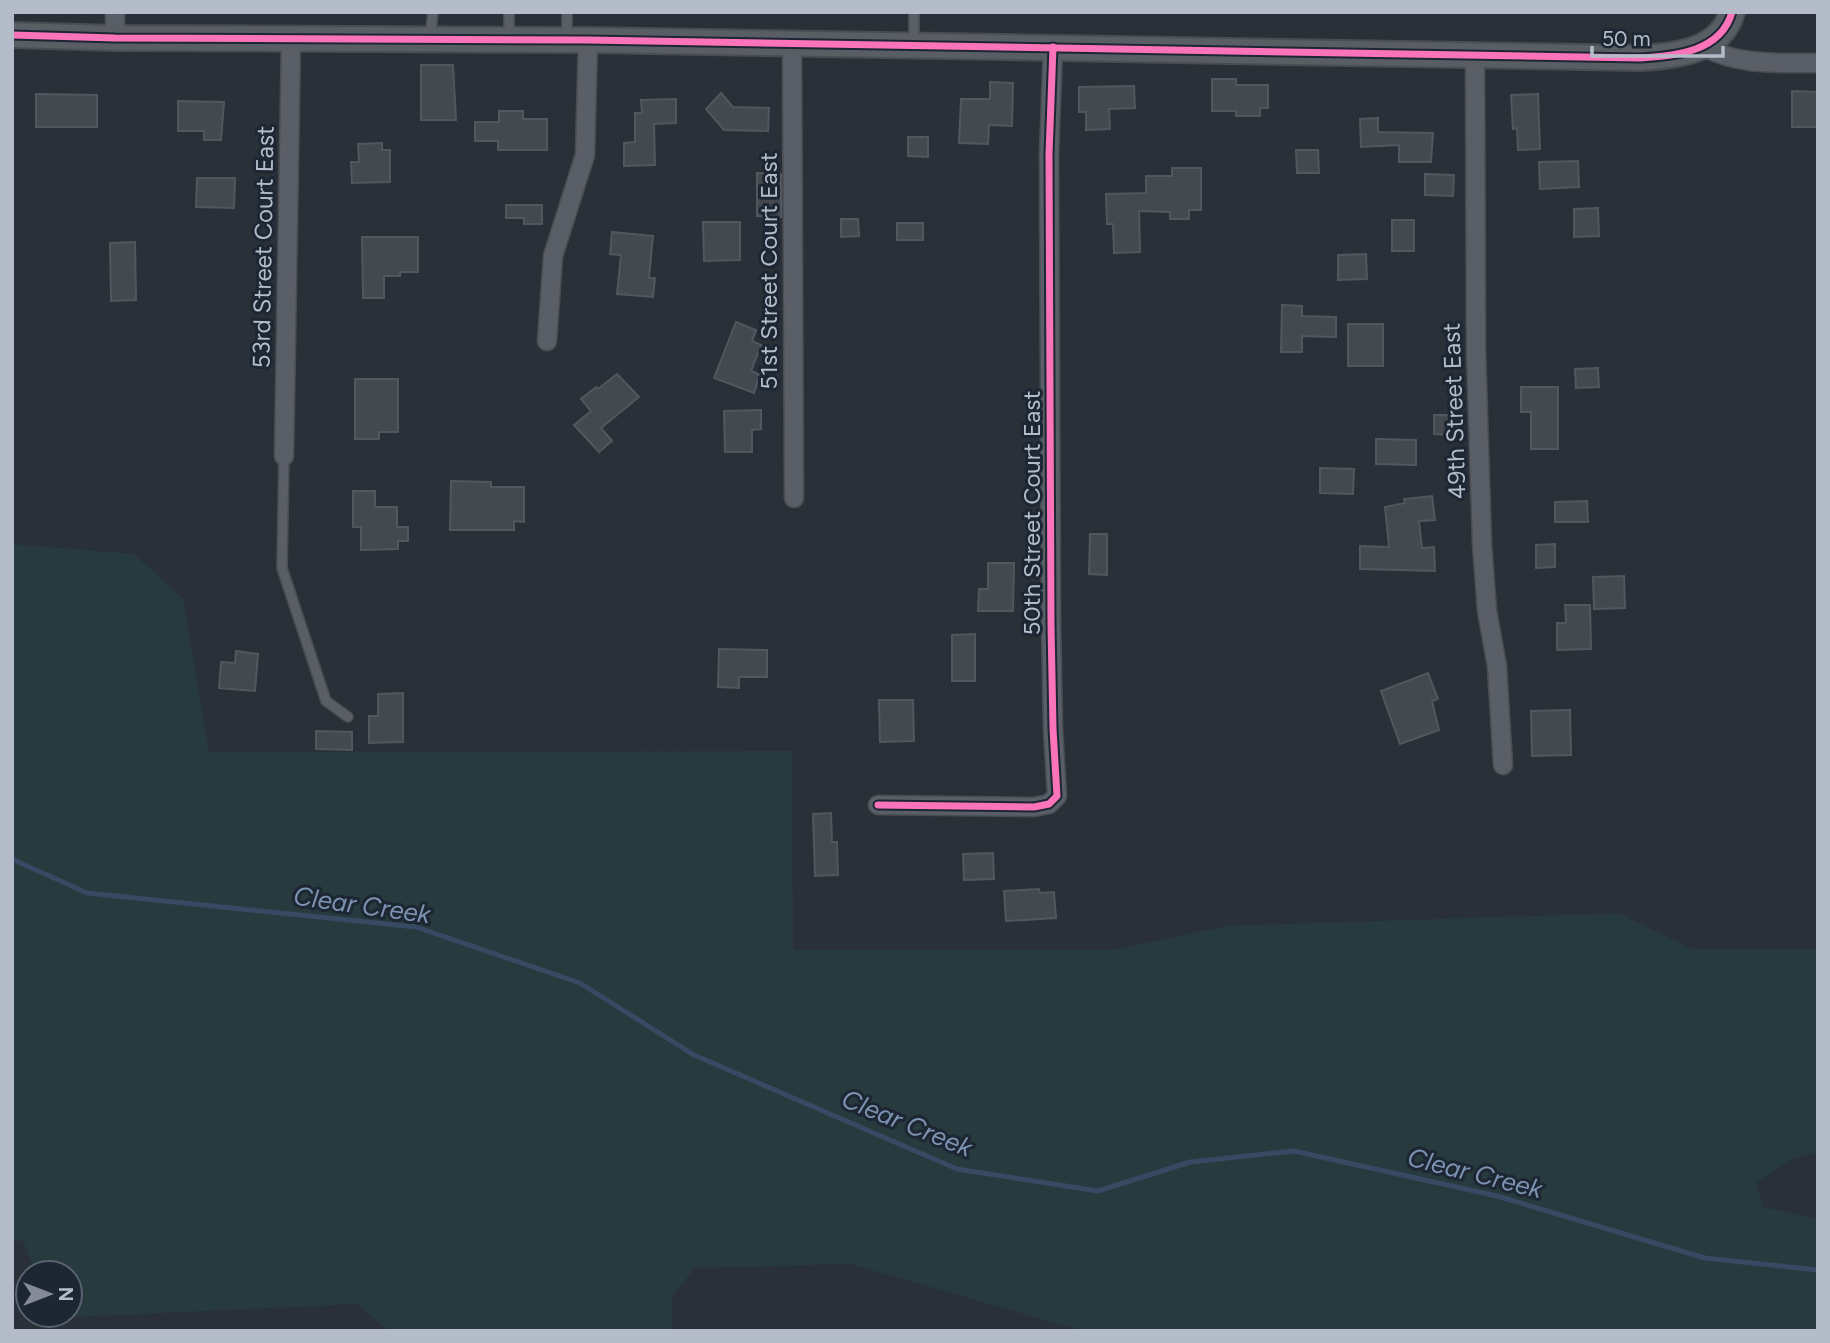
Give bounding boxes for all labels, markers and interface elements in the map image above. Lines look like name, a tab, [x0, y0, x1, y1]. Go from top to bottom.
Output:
scale bar	[1592, 14, 1723, 58]
text: 50 m	[1602, 26, 1651, 51]
street label: 53rd Street Court East	[246, 125, 280, 369]
street label: 51st Street Court East	[754, 152, 783, 390]
street label: 49th Street East	[1436, 322, 1472, 500]
street label: 50th Street Court East	[1017, 390, 1046, 636]
water label: Clear Creek	[291, 880, 434, 931]
water label: Clear Creek	[837, 1082, 978, 1164]
water label: Clear Creek	[1404, 1141, 1547, 1206]
north arrow	[14, 1259, 84, 1329]
text: N	[54, 1287, 77, 1301]

